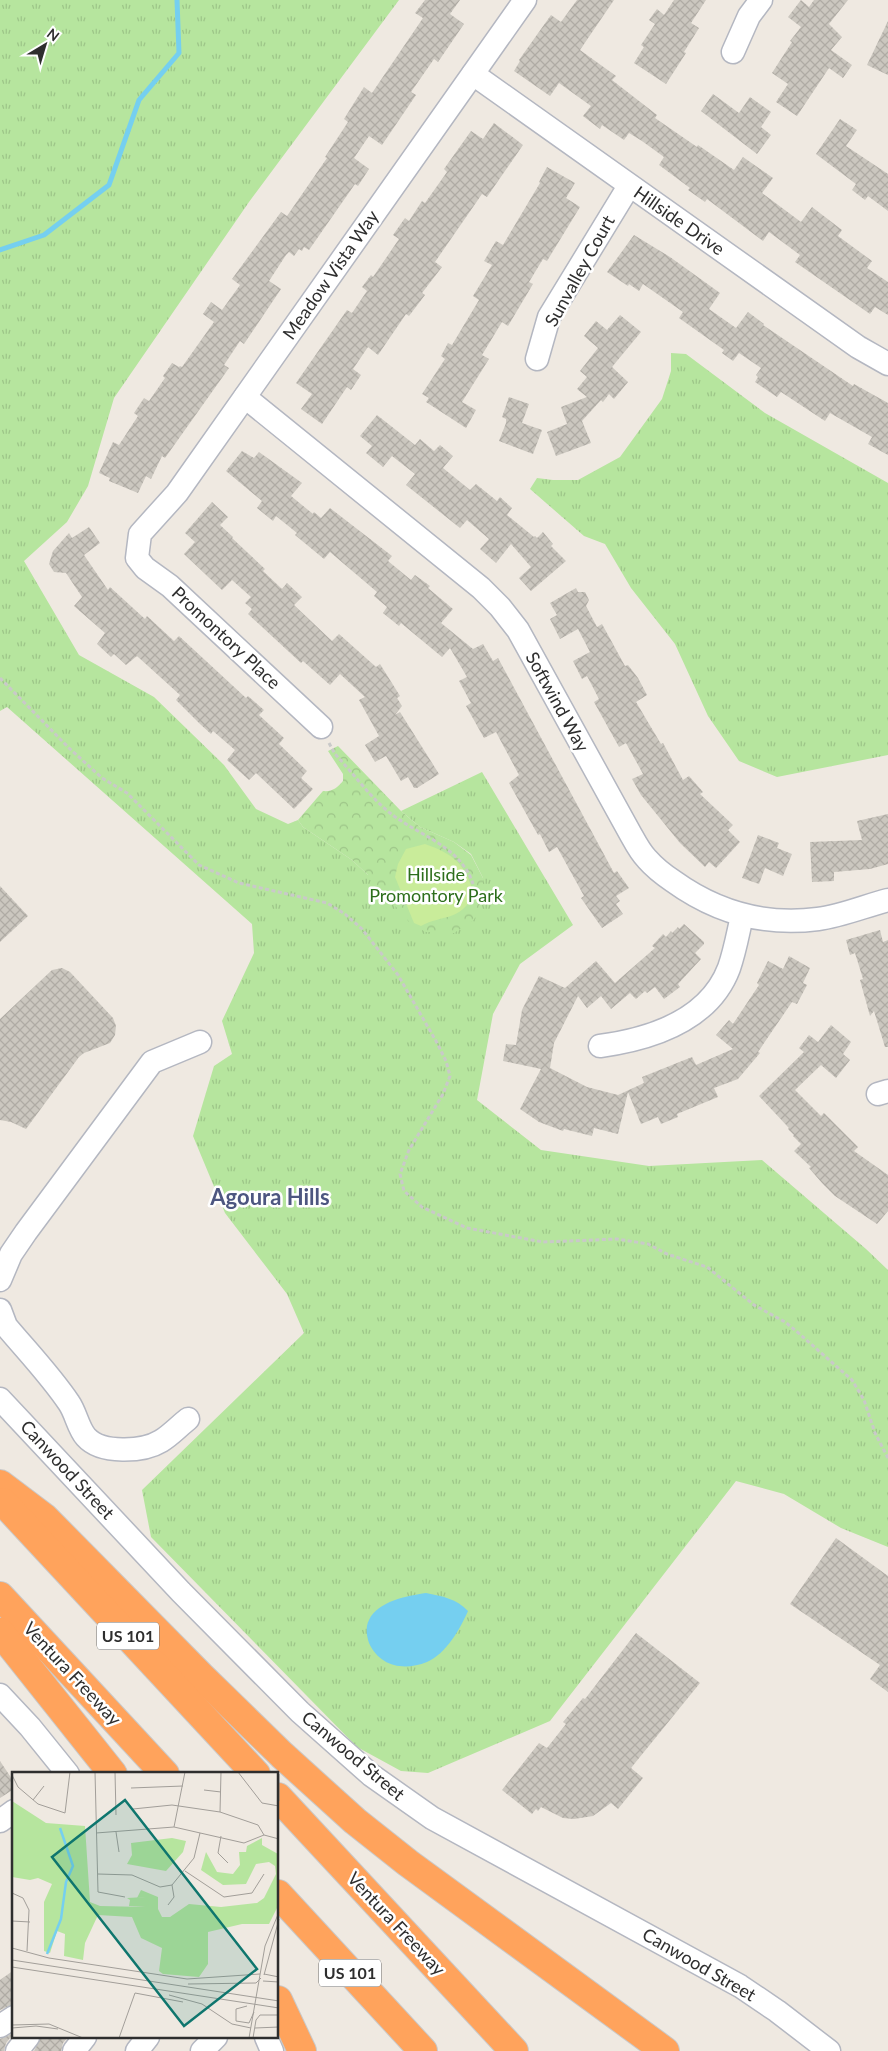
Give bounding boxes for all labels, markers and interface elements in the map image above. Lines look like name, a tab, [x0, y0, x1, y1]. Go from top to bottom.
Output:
north arrow	[20, 20, 70, 70]
text: N	[44, 24, 63, 44]
street label: Hillside Drive	[630, 181, 729, 259]
street label: Meadow Vista Way	[277, 205, 383, 343]
street label: Sunvalley Court	[539, 211, 619, 330]
street label: Promontory Place	[168, 581, 286, 693]
street label: Softwind Way	[521, 648, 595, 756]
park label: Hillside Promontory Park	[369, 863, 504, 906]
district label: Agoura Hills	[209, 1183, 330, 1210]
street label: Canwood Street	[16, 1415, 120, 1524]
street label: Ventura Freeway	[19, 1617, 127, 1730]
road number: US 101	[97, 1622, 159, 1650]
street label: Canwood Street	[298, 1706, 410, 1805]
inset map	[12, 1772, 279, 2038]
street label: Ventura Freeway	[343, 1867, 451, 1980]
street label: Canwood Street	[639, 1923, 761, 2006]
road number: US 101	[319, 1960, 381, 1986]

